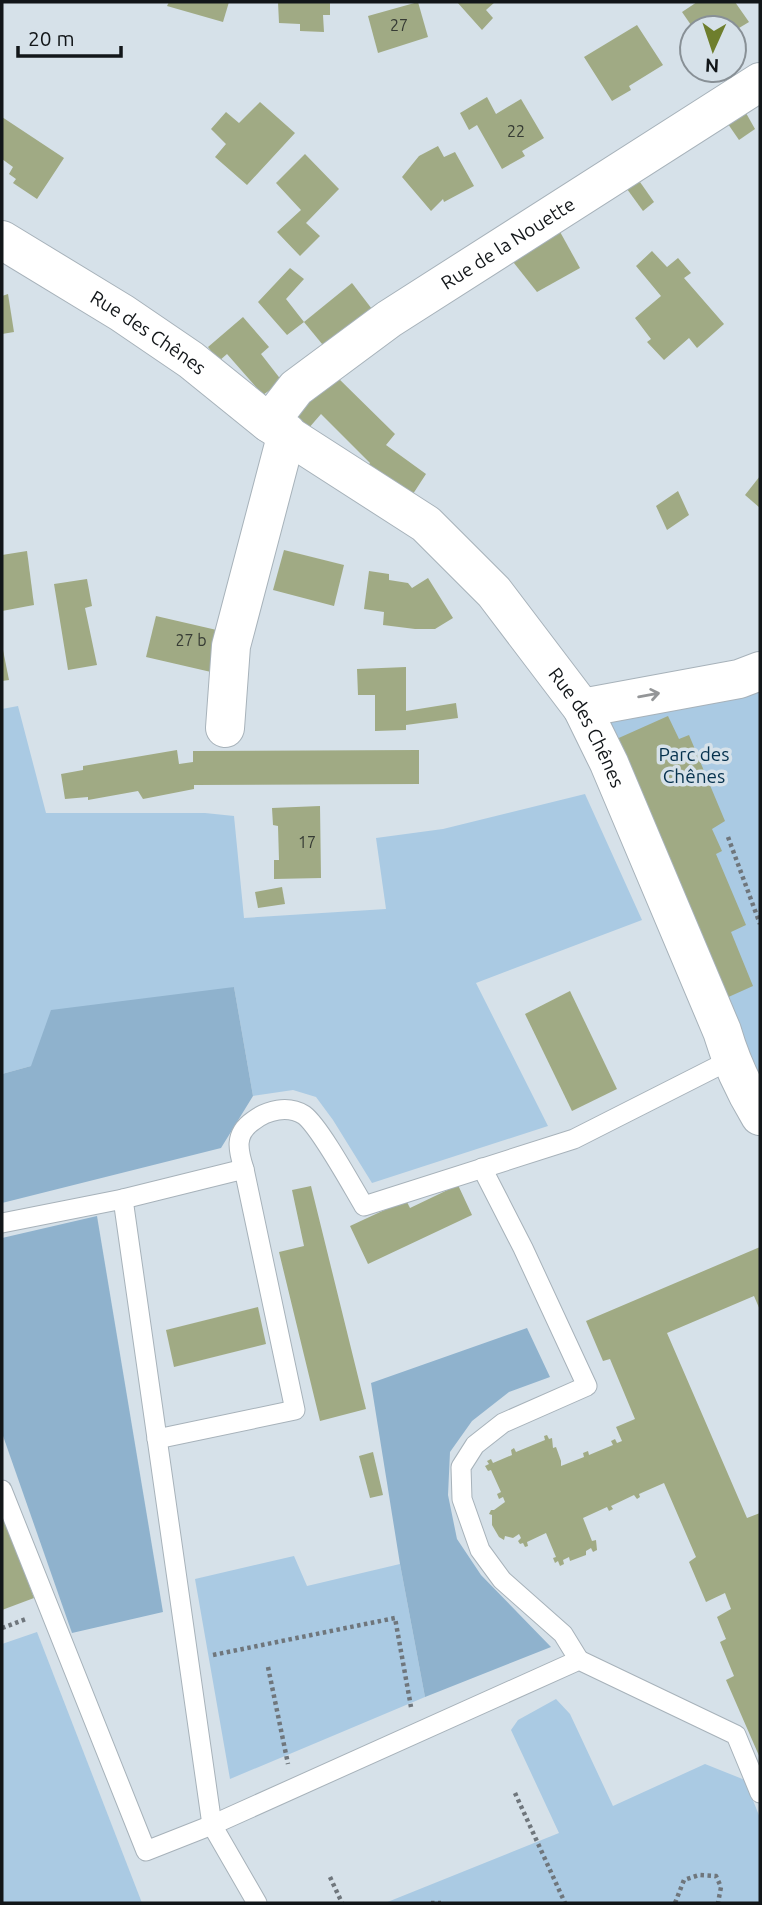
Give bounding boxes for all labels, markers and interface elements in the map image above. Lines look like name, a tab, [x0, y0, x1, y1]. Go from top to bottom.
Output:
scale bar	[18, 14, 121, 58]
north arrow	[678, 14, 748, 84]
house number: 27	[390, 16, 408, 34]
text: 20 m	[28, 26, 75, 50]
text: N	[704, 55, 720, 77]
house number: 22	[507, 122, 525, 140]
street label: Rue de la Nouette	[437, 192, 579, 294]
street label: Rue des Chênes	[87, 286, 211, 379]
house number: 27 b	[175, 631, 207, 649]
street label: Rue des Chênes	[544, 663, 629, 791]
one-way arrow	[637, 688, 660, 702]
park label: Parc des Chênes	[658, 743, 730, 787]
house number: 17	[298, 833, 316, 851]

